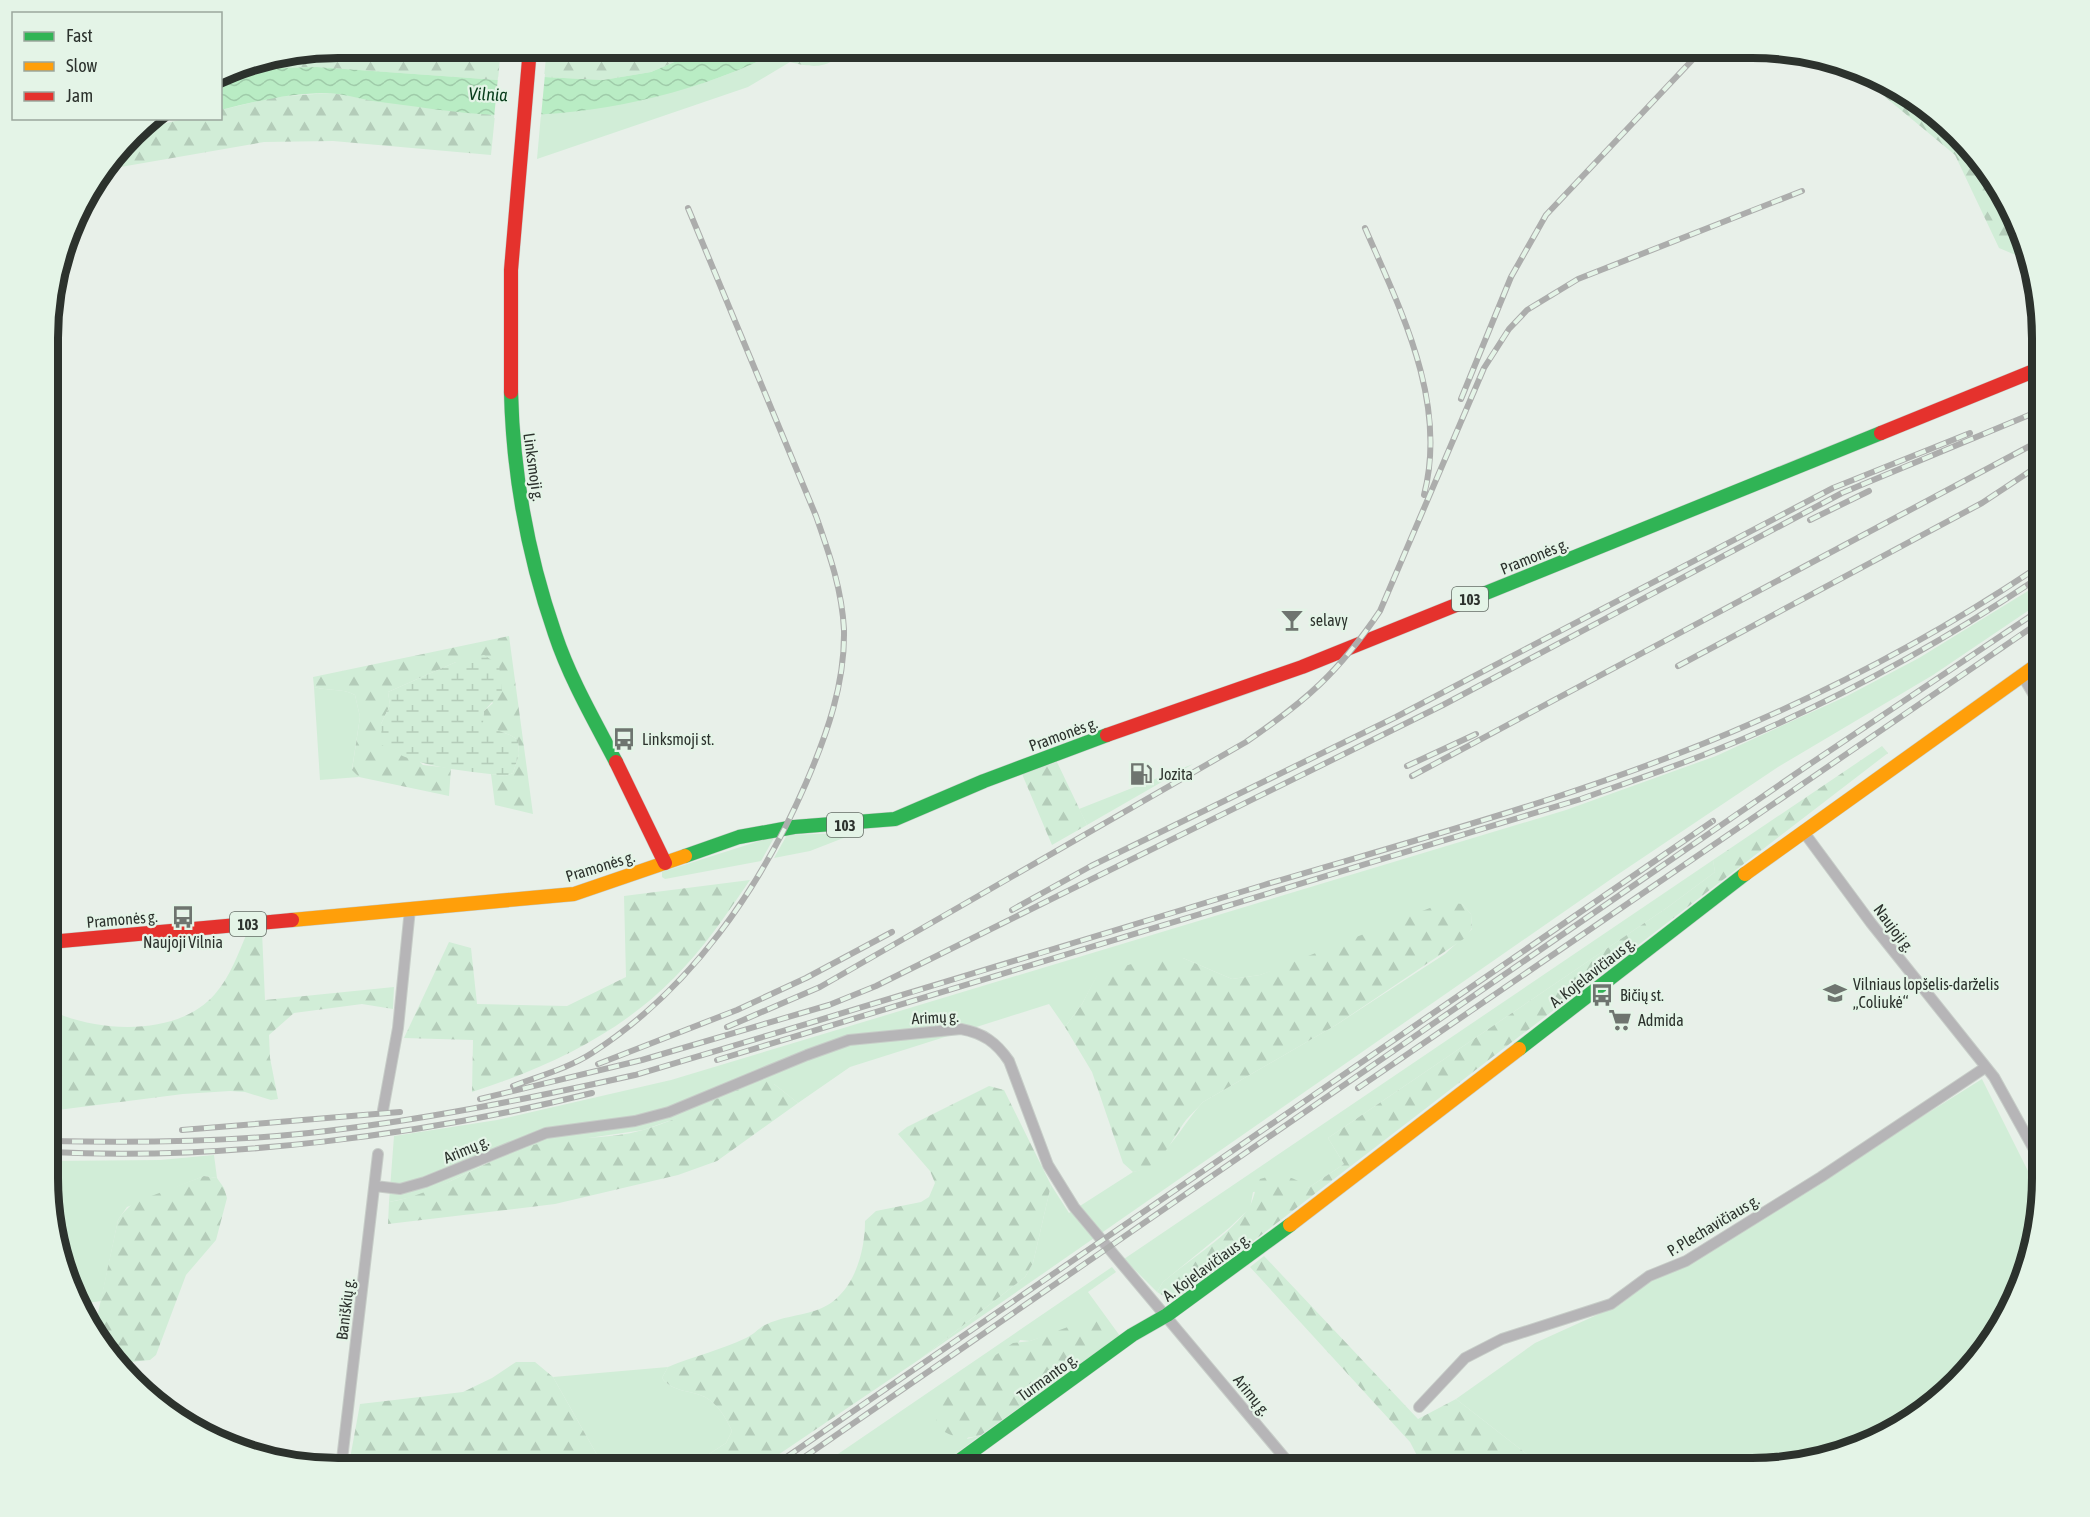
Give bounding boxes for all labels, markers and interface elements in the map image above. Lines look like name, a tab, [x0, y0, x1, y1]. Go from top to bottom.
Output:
legend	[12, 12, 222, 120]
text: Fast	[66, 25, 93, 46]
text: Slow	[66, 55, 97, 76]
water label: Vilnia	[468, 83, 508, 105]
text: Jam	[66, 85, 93, 106]
street label: Linksmoji g.	[519, 432, 548, 503]
street label: Pramonės g.	[1498, 534, 1571, 579]
road number: 103	[1452, 587, 1488, 611]
bar icon: selavy	[1279, 607, 1305, 633]
place label: selavy	[1310, 611, 1348, 630]
street label: Pramonės g.	[1026, 713, 1100, 756]
bus stop icon: Linksmoji st.	[611, 726, 637, 752]
place label: Linksmoji st.	[642, 730, 714, 749]
fuel station icon: Jozita	[1128, 761, 1154, 787]
place label: Jozita	[1159, 765, 1193, 783]
road number: 103	[827, 813, 863, 837]
street label: Pramonės g.	[563, 847, 637, 886]
street label: Naujoji g.	[1869, 901, 1918, 956]
bus stop icon: Naujoji Vilnia	[170, 904, 196, 930]
street label: Pramonės g.	[86, 907, 159, 932]
road number: 103	[230, 912, 266, 936]
place label: Naujoji Vilnia	[143, 933, 223, 952]
street label: A. Kojelavičiaus g.	[1546, 933, 1639, 1012]
place label: Vilniaus lopšelis-darželis „Coliukė“	[1853, 975, 1999, 1011]
school or university icon: Vilniaus lopšelis-darželis „Coliukė“	[1822, 980, 1848, 1006]
bus stop icon: Bičių st.	[1589, 982, 1615, 1008]
place label: Bičių st.	[1620, 986, 1664, 1005]
street label: Arimų g.	[911, 1007, 959, 1028]
supermarket icon: Admida	[1607, 1007, 1633, 1033]
place label: Admida	[1638, 1011, 1684, 1029]
street label: Arimų g.	[441, 1131, 492, 1167]
street label: P. Plechavičiaus g.	[1664, 1190, 1763, 1260]
street label: A. Kojelavičiaus g.	[1159, 1229, 1254, 1305]
street label: Baniškių g.	[332, 1277, 359, 1341]
street label: Turmanto g.	[1014, 1349, 1081, 1405]
street label: Arimų g.	[1229, 1371, 1274, 1420]

